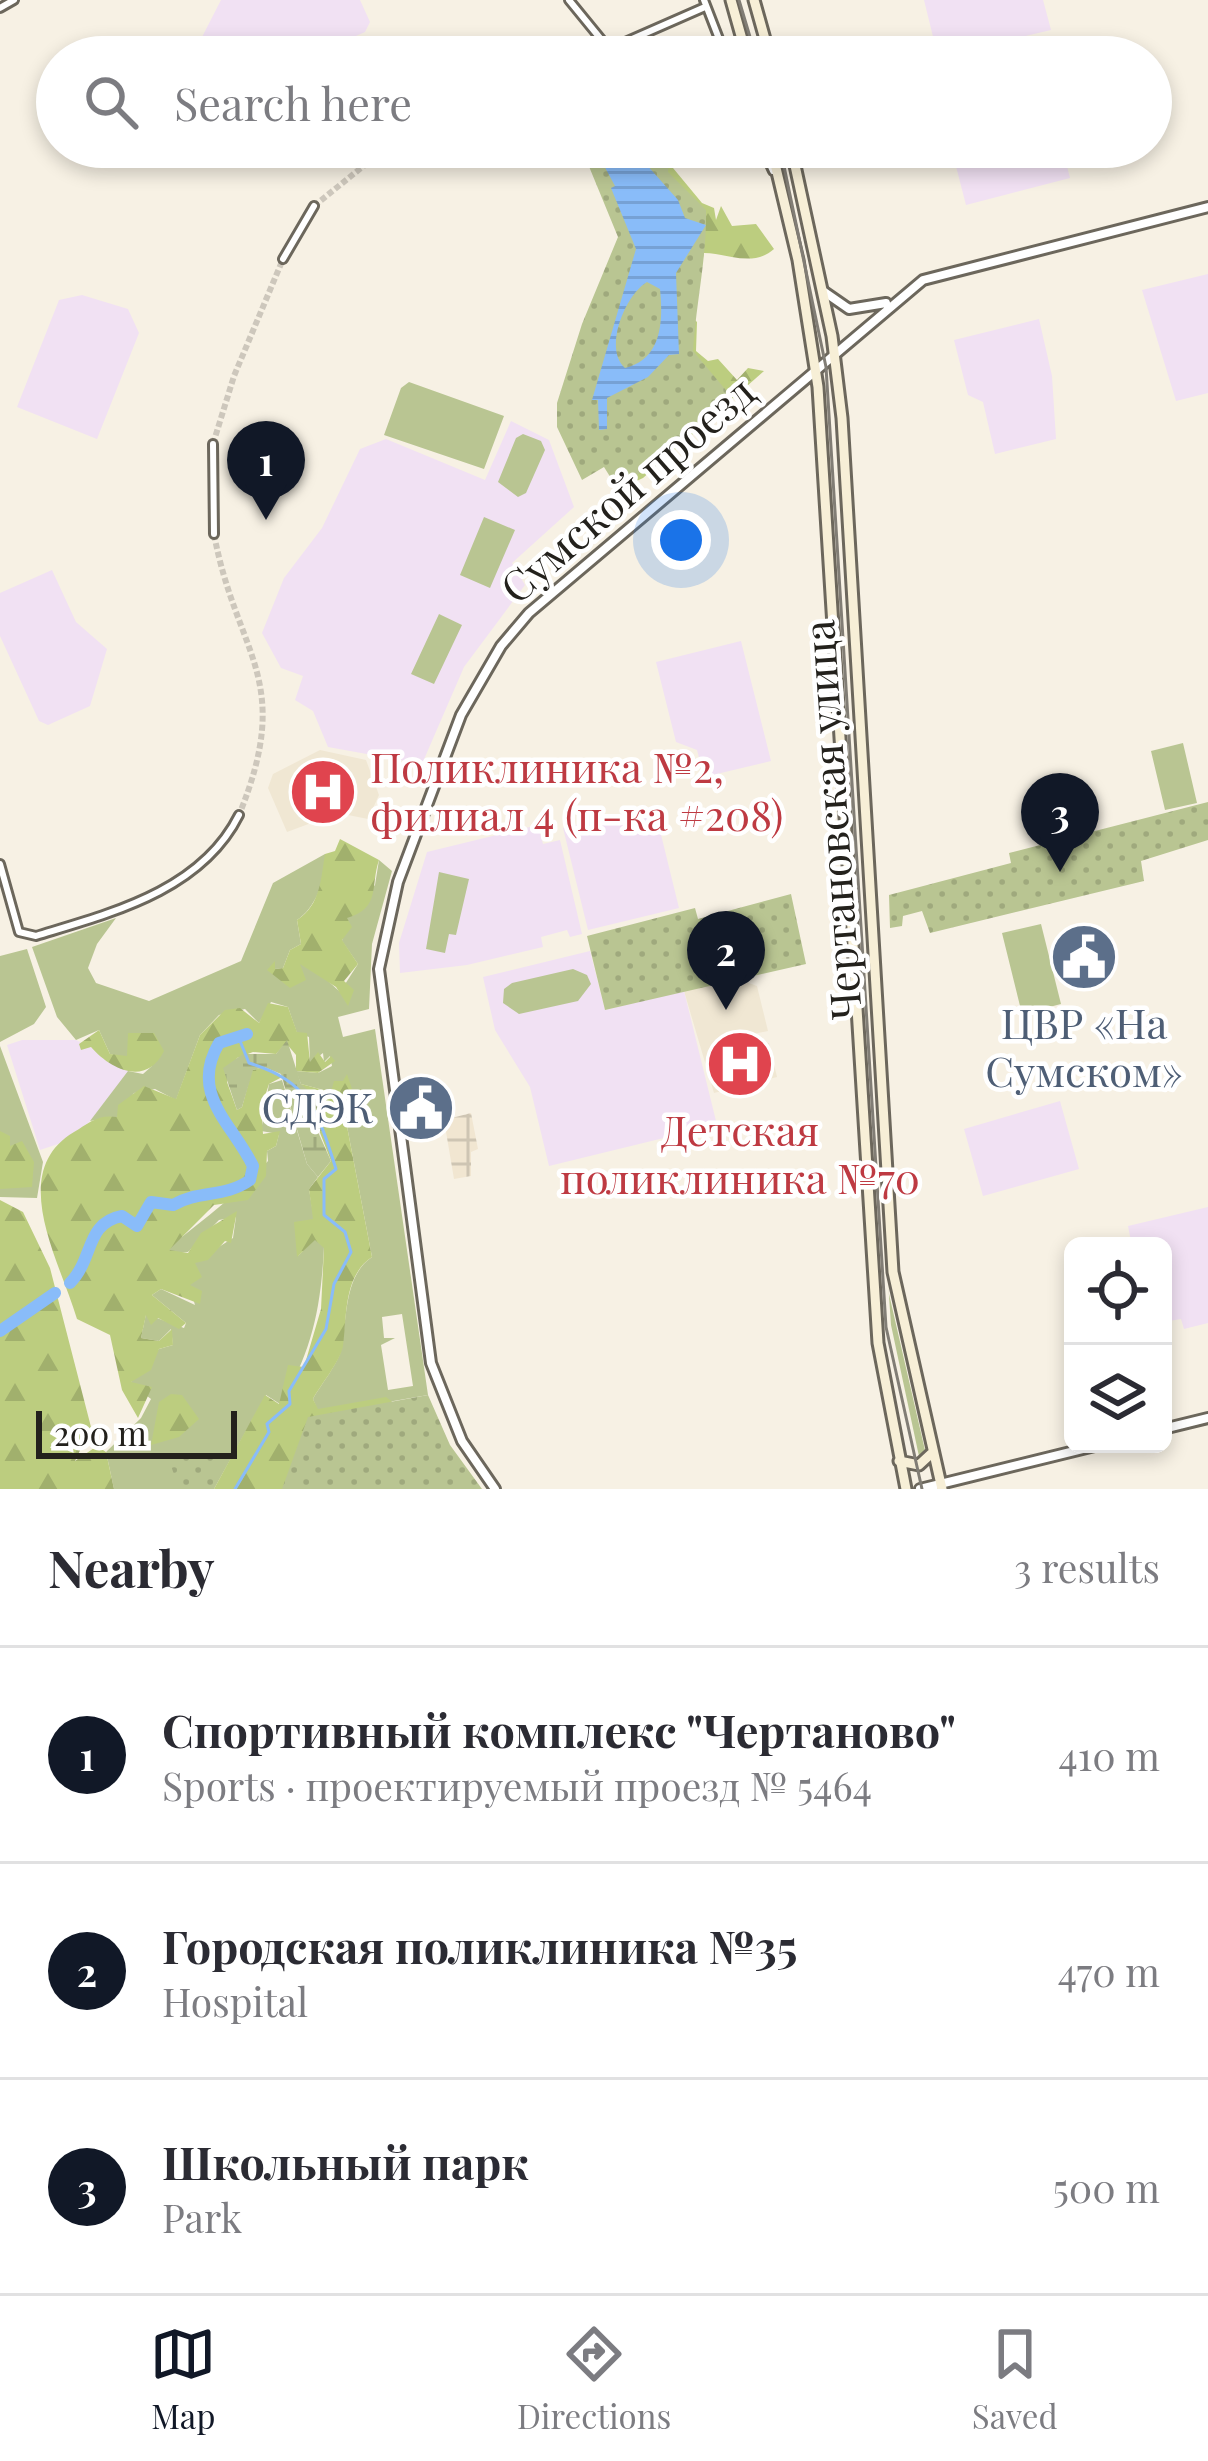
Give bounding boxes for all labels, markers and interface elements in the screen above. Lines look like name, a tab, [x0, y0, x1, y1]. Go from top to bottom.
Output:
search box	[36, 36, 1172, 168]
icon: search	[78, 69, 144, 135]
text: Search here	[174, 72, 412, 132]
street label: Сумской проезд	[488, 363, 766, 614]
pin: 1	[227, 421, 305, 520]
your location	[651, 510, 711, 570]
street label: Чертановская улица	[789, 618, 873, 1022]
place label: Поликлиника №2, филиал 4 (п-ка #208)	[370, 738, 783, 842]
hospital icon: Поликлиника №2, филиал 4 (п-ка #208)	[288, 757, 358, 827]
pin: 3	[1021, 773, 1099, 872]
pin: 2	[687, 911, 765, 1010]
public building icon: ЦВР «На Сумском»	[1049, 922, 1119, 992]
place label: ЦВР «На Сумском»	[985, 994, 1183, 1098]
hospital icon: Детская поликлиника №70	[705, 1029, 775, 1099]
public building icon: СДЭК	[386, 1073, 456, 1143]
place label: СДЭК	[261, 1078, 374, 1134]
place label: Детская поликлиника №70	[560, 1101, 920, 1205]
map controls	[1064, 1237, 1172, 1453]
button: locate	[1064, 1237, 1172, 1345]
button: layers	[1064, 1345, 1172, 1453]
scale bar	[36, 1405, 237, 1458]
text: 200 m	[54, 1410, 147, 1454]
text: Nearby	[48, 1533, 214, 1601]
text: 3 results	[1014, 1541, 1160, 1593]
text: Спортивный комплекс "Чертаново"	[162, 1699, 956, 1759]
text: 1	[80, 1729, 94, 1781]
text: 410 m	[1059, 1729, 1160, 1781]
text: Sports · проектируемый проезд № 5464	[162, 1759, 872, 1811]
text: Городская поликлиника №35	[162, 1915, 797, 1975]
text: 2	[77, 1945, 97, 1997]
text: 470 m	[1058, 1945, 1160, 1997]
text: Hospital	[162, 1975, 308, 2027]
text: Школьный парк	[162, 2131, 529, 2191]
text: 3	[77, 2161, 97, 2213]
text: 500 m	[1053, 2161, 1160, 2213]
text: Park	[162, 2191, 242, 2243]
tab: Map	[150, 2321, 216, 2437]
tab: Directions	[517, 2321, 671, 2437]
tab: Saved	[972, 2321, 1058, 2437]

